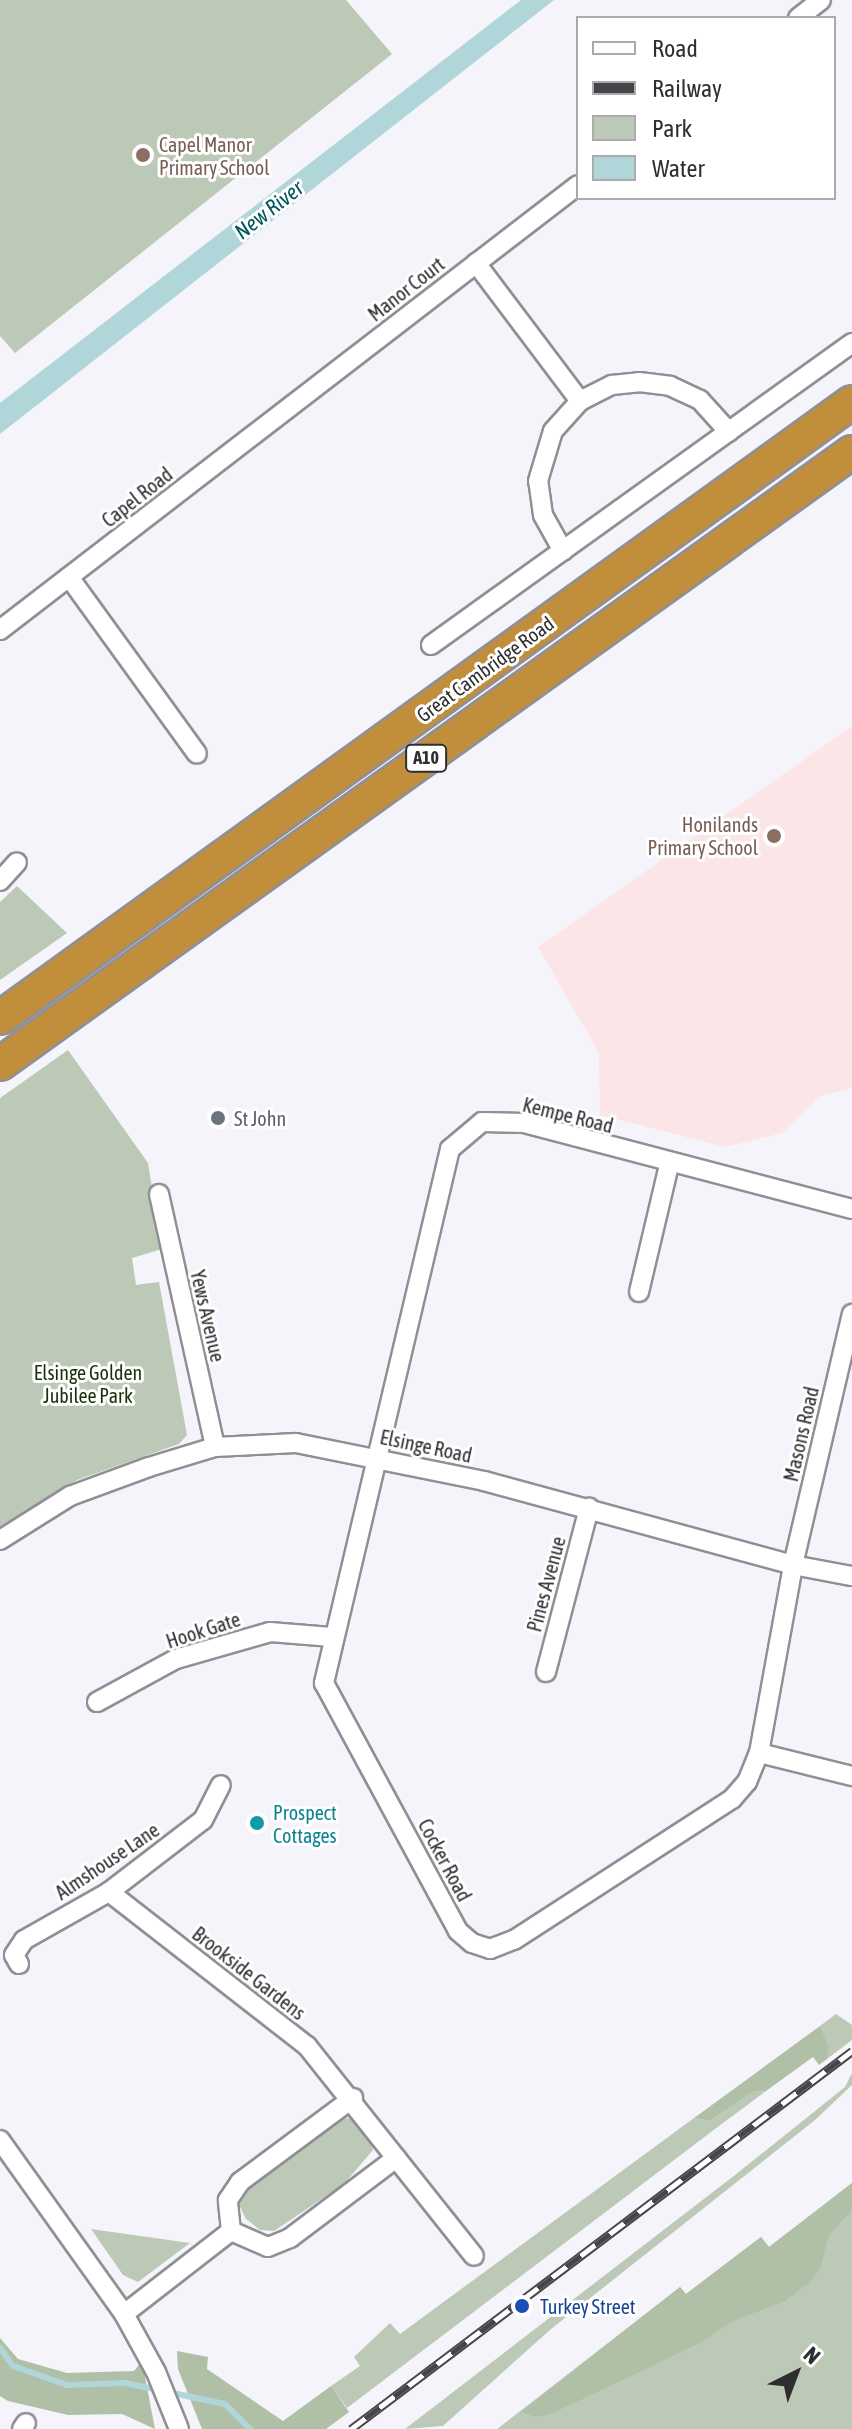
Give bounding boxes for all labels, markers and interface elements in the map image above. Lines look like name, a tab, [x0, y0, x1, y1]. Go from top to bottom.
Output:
legend	[576, 16, 836, 200]
text: Road	[652, 35, 698, 62]
text: Railway	[652, 75, 722, 102]
text: Park	[652, 115, 692, 142]
place label: Capel Manor Primary School	[159, 132, 269, 179]
marker: Capel Manor Primary School	[134, 146, 152, 164]
text: Water	[652, 155, 705, 182]
water label: New River	[229, 175, 309, 245]
street label: Manor Court	[363, 252, 449, 326]
street label: Capel Road	[97, 462, 177, 532]
street label: Great Cambridge Road	[412, 611, 558, 727]
road number: A10	[404, 744, 448, 772]
place label: Honilands Primary School	[648, 812, 758, 859]
marker: Honilands Primary School	[765, 827, 783, 845]
street label: Kempe Road	[520, 1092, 616, 1138]
place label: St John	[234, 1106, 286, 1130]
marker: St John	[209, 1109, 227, 1127]
street label: Yews Avenue	[186, 1268, 230, 1364]
park label: Elsinge Golden Jubilee Park	[34, 1360, 142, 1407]
street label: Masons Road	[778, 1384, 824, 1484]
street label: Elsinge Road	[378, 1425, 474, 1467]
street label: Pines Avenue	[522, 1534, 570, 1634]
street label: Hook Gate	[163, 1607, 243, 1653]
place label: Prospect Cottages	[273, 1800, 337, 1847]
marker: Prospect Cottages	[248, 1814, 266, 1832]
street label: Cocker Road	[413, 1815, 477, 1905]
street label: Almshouse Lane	[51, 1817, 163, 1905]
street label: Brookside Gardens	[188, 1921, 310, 2025]
place label: Turkey Street	[540, 2294, 635, 2318]
marker: Turkey Street	[511, 2295, 533, 2317]
north arrow	[756, 2333, 836, 2413]
text: N	[799, 2341, 826, 2369]

